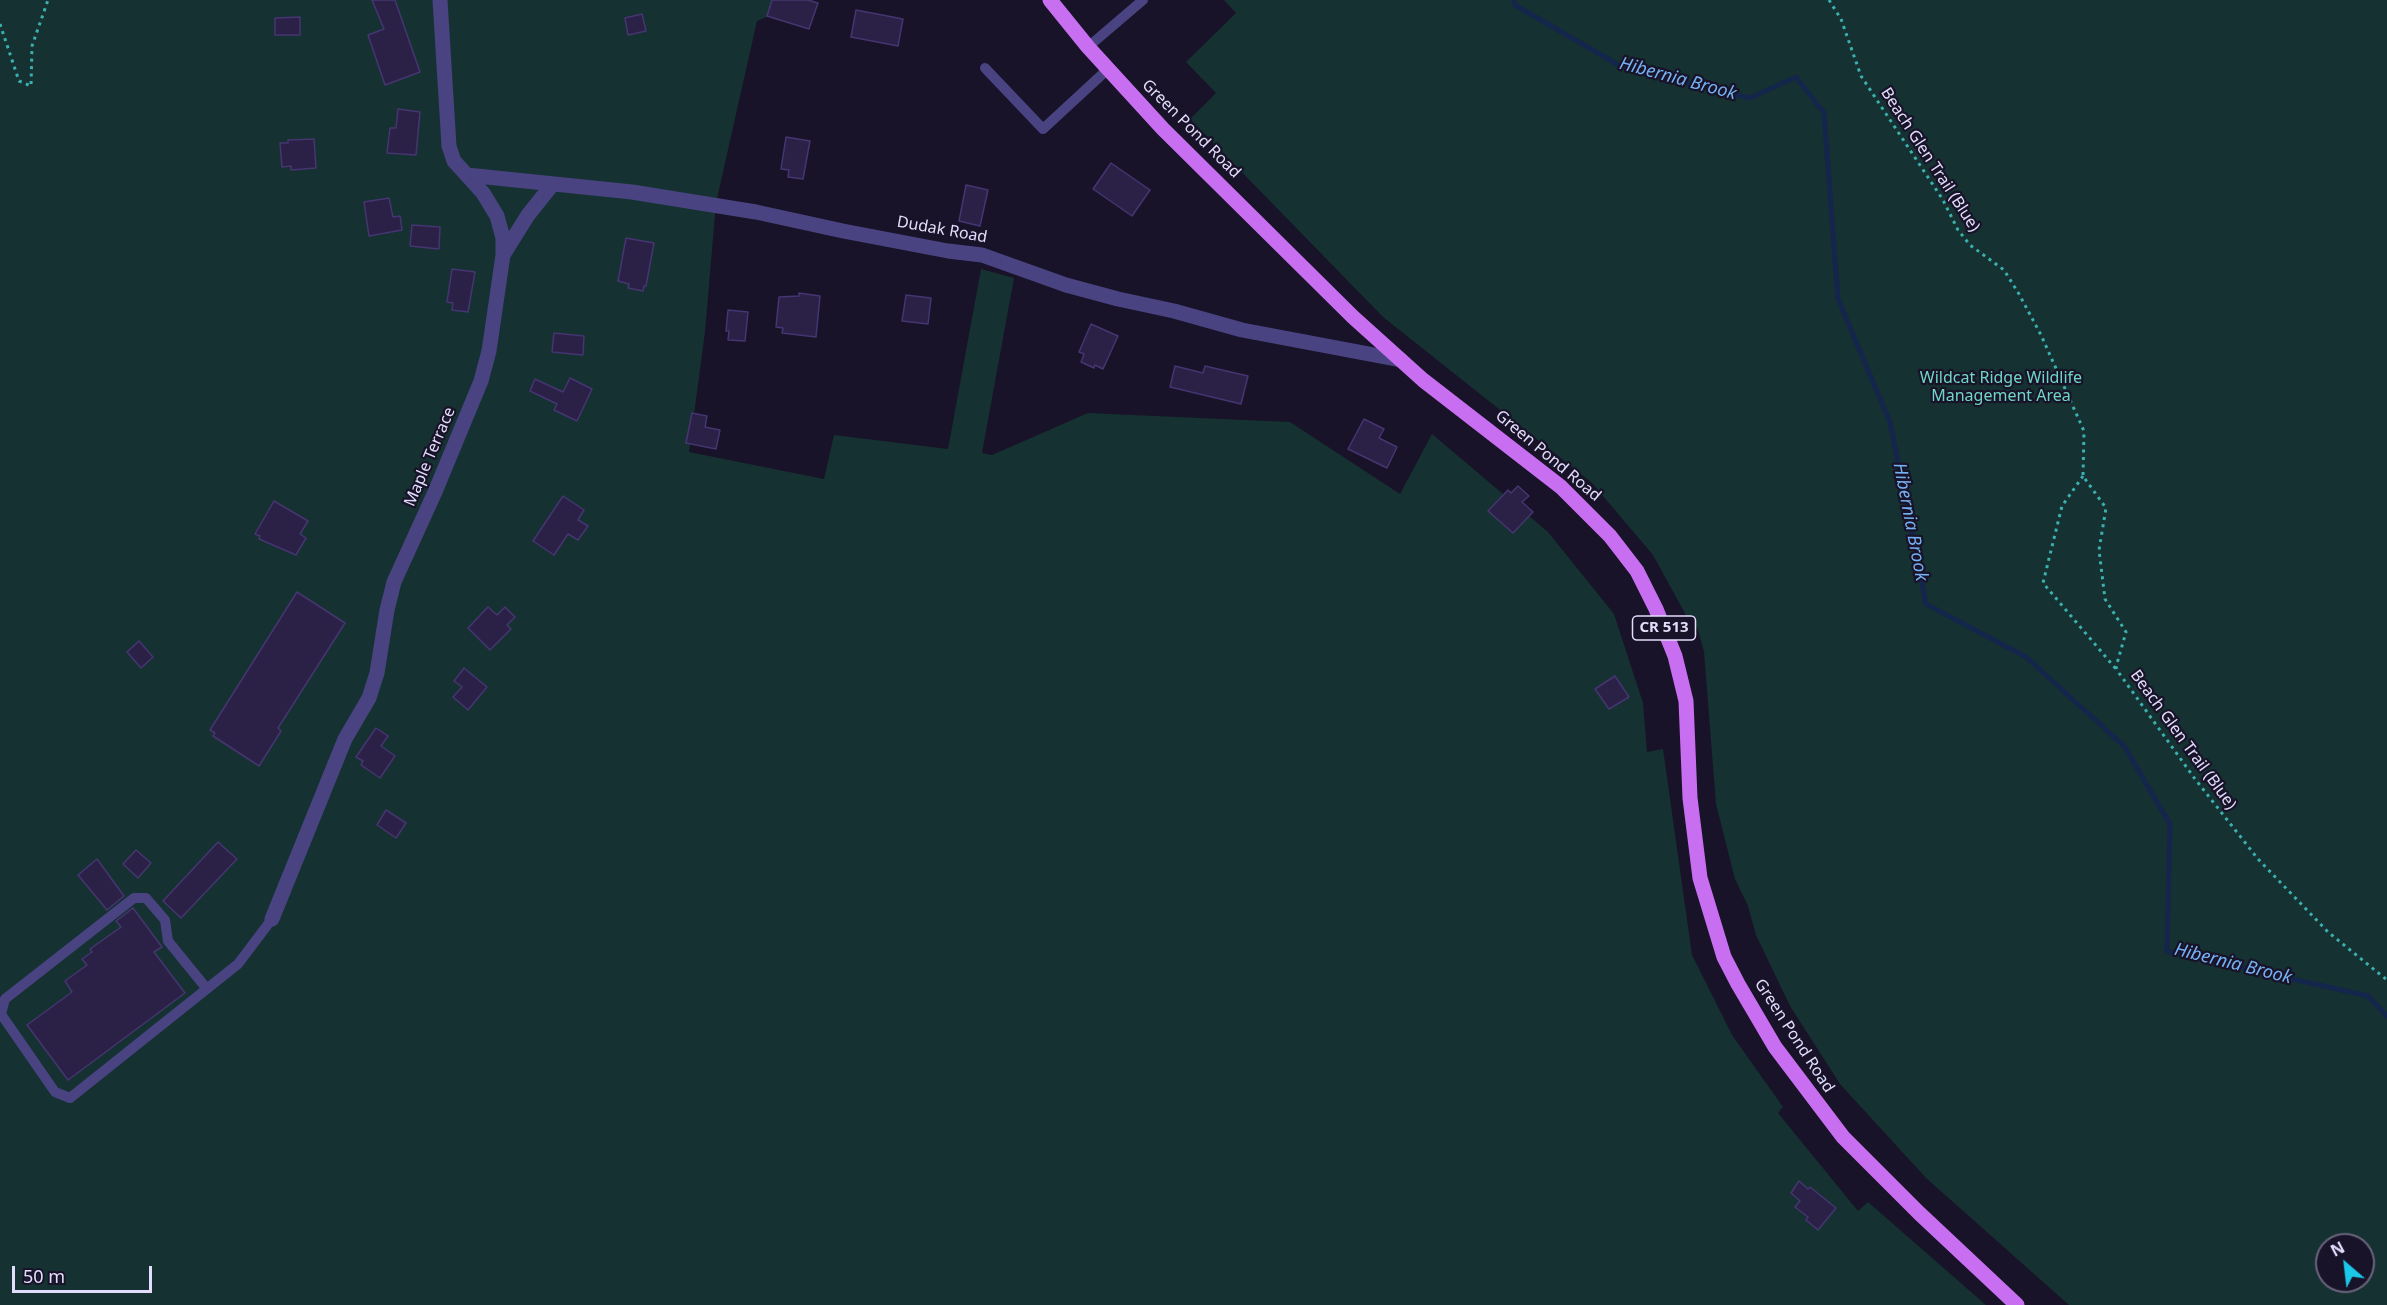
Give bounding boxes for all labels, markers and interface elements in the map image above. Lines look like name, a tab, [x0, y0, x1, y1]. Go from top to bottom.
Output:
water label: Hibernia Brook	[1617, 53, 1739, 105]
street label: Green Pond Road	[1138, 76, 1244, 182]
street label: Beach Glen Trail (Blue)	[1876, 84, 1984, 236]
street label: Dudak Road	[895, 213, 989, 247]
park label: Wildcat Ridge Wildlife Management Area	[1920, 368, 2082, 406]
street label: Maple Terrace	[400, 404, 460, 510]
street label: Green Pond Road	[1491, 406, 1605, 506]
water label: Hibernia Brook	[1888, 461, 1932, 583]
road number: CR 513	[1632, 616, 1696, 640]
street label: Beach Glen Trail (Blue)	[2126, 666, 2240, 814]
water label: Hibernia Brook	[2172, 939, 2294, 989]
street label: Green Pond Road	[1750, 976, 1838, 1096]
north arrow	[2315, 1233, 2375, 1293]
text: N	[2327, 1236, 2348, 1262]
scale bar	[15, 1254, 154, 1292]
text: 50 m	[23, 1264, 65, 1288]

